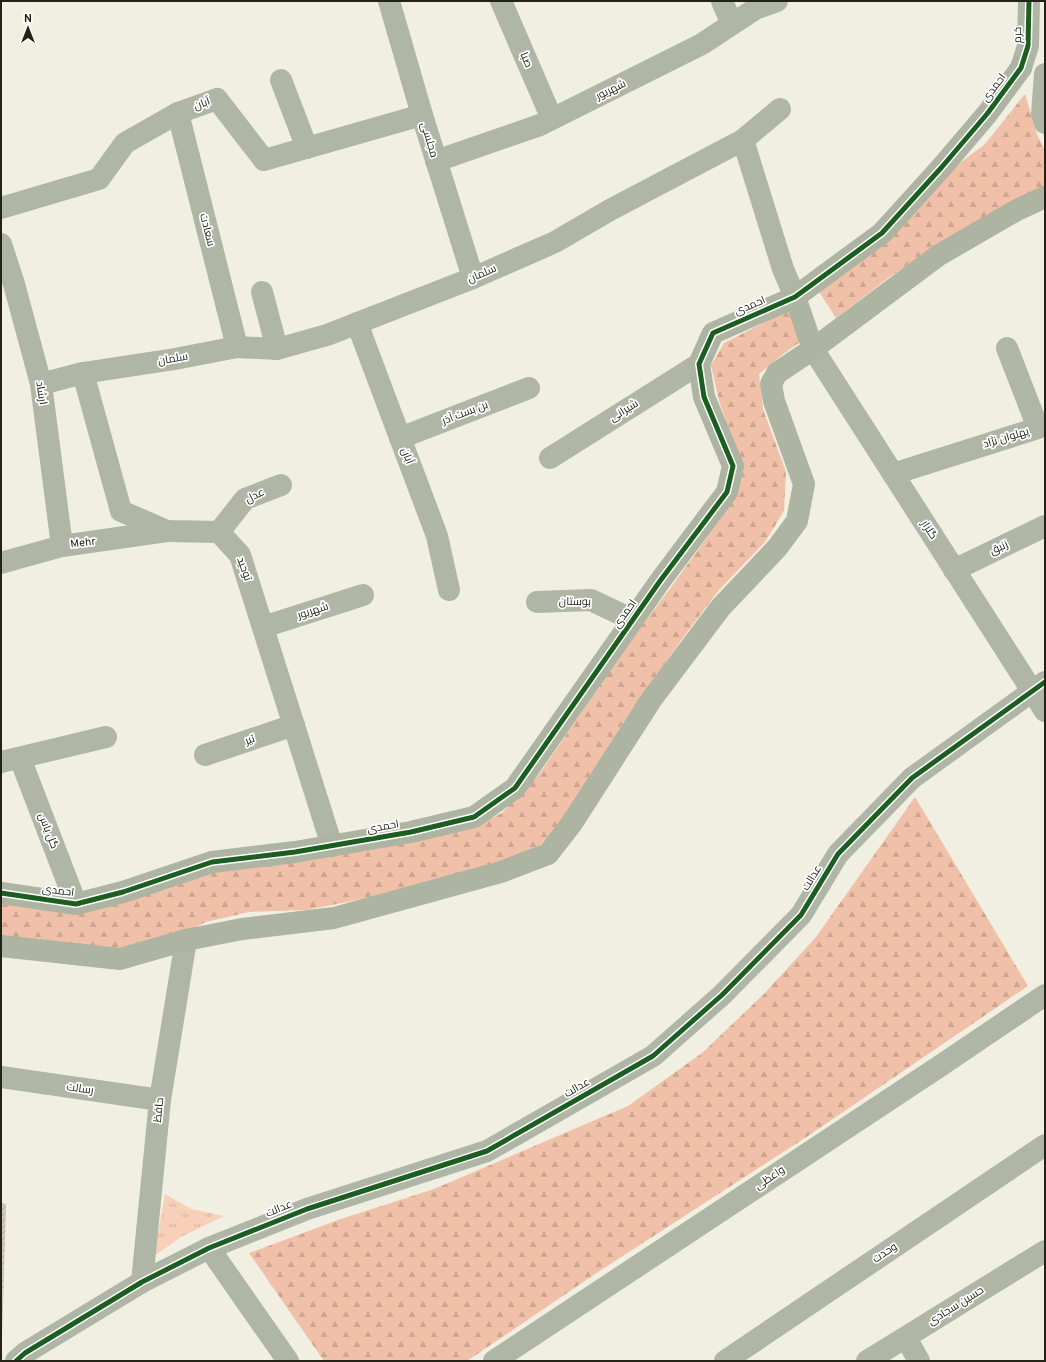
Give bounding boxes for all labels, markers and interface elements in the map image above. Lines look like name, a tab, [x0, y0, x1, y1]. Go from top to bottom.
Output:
north arrow	[8, 8, 48, 48]
text: N	[24, 12, 32, 26]
street label: خرم	[1011, 27, 1025, 43]
street label: صبا	[517, 50, 535, 70]
street label: احمدی	[979, 71, 1009, 105]
street label: شهریور	[593, 77, 628, 104]
street label: آبان	[192, 95, 212, 113]
street label: مجلسی	[417, 121, 441, 159]
street label: سعادت	[196, 212, 218, 248]
street label: سلمان	[465, 262, 499, 286]
street label: احمدی	[732, 293, 768, 319]
street label: سلمان	[157, 349, 189, 369]
street label: ارشاد	[32, 380, 50, 406]
street label: شیرانی	[607, 397, 641, 425]
street label: بن بست آذر	[439, 398, 490, 429]
street label: پهلوان نژاد	[981, 424, 1031, 452]
street label: آبان	[398, 446, 417, 466]
street label: عدل	[243, 485, 267, 507]
street label: گلزار	[917, 517, 940, 542]
street label: Mehr	[70, 534, 97, 551]
street label: زنبق	[987, 538, 1011, 558]
street label: توحید	[233, 555, 255, 583]
street label: بوستان	[559, 595, 591, 609]
street label: احمدی	[610, 597, 640, 631]
street label: شهریور	[295, 599, 330, 623]
street label: تیر	[242, 732, 257, 748]
street label: گل یاس	[35, 811, 61, 851]
street label: احمدی	[366, 817, 400, 837]
street label: عدالت	[799, 863, 825, 893]
street label: احمدی	[41, 882, 75, 900]
street label: عدالت	[562, 1075, 592, 1101]
street label: رسالت	[66, 1080, 95, 1098]
street label: حافظ	[151, 1097, 167, 1123]
street label: واعظی	[752, 1163, 788, 1193]
street label: عدالت	[264, 1197, 294, 1221]
street label: وحدت	[870, 1240, 900, 1266]
street label: حسین سجادی	[925, 1283, 987, 1329]

